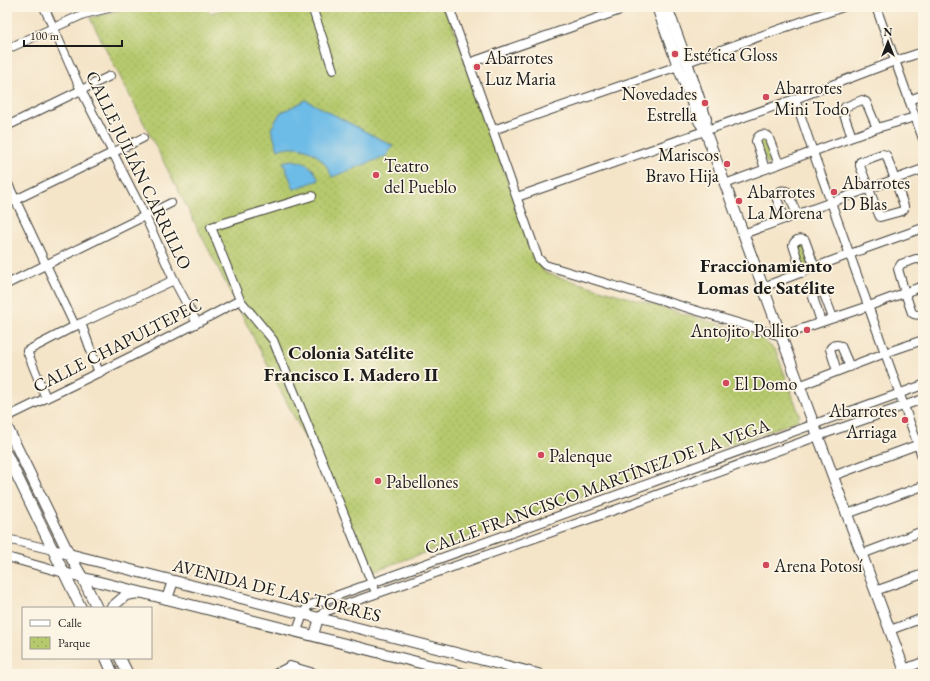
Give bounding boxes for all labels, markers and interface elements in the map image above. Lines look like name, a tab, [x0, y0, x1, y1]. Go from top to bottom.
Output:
scale bar	[24, 22, 122, 48]
north arrow	[868, 22, 908, 62]
text: N	[884, 25, 893, 39]
text: 100 m	[30, 28, 60, 44]
place label: Estética Gloss	[683, 43, 778, 66]
place label: Abarrotes Luz Maria	[484, 46, 557, 90]
marker: Estética Gloss	[670, 49, 680, 59]
marker: Abarrotes Luz Maria	[472, 62, 482, 72]
street label: CALLE JULIÁN CARRILLO	[81, 67, 197, 273]
place label: Abarrotes Mini Todo	[773, 76, 849, 120]
place label: Novedades Estrella	[622, 82, 698, 126]
marker: Abarrotes Mini Todo	[761, 92, 771, 102]
marker: Novedades Estrella	[700, 98, 710, 108]
place label: Mariscos Bravo Hija	[645, 143, 720, 187]
place label: Teatro del Pueblo	[384, 154, 457, 198]
marker: Mariscos Bravo Hija	[722, 159, 732, 169]
marker: Teatro del Pueblo	[371, 170, 381, 180]
place label: Abarrotes D Blas	[841, 171, 910, 215]
place label: Abarrotes La Morena	[746, 180, 824, 224]
marker: Abarrotes D Blas	[829, 187, 839, 197]
marker: Abarrotes La Morena	[734, 196, 744, 206]
district label: Fraccionamiento Lomas de Satélite	[697, 253, 835, 300]
street label: CALLE CHAPULTEPEC	[29, 292, 205, 398]
place label: Antojito Pollito	[690, 319, 799, 342]
marker: Antojito Pollito	[802, 325, 812, 335]
district label: Colonia Satélite Francisco I. Madero II	[264, 340, 438, 387]
place label: El Domo	[734, 372, 798, 395]
marker: El Domo	[721, 378, 731, 388]
place label: Abarrotes Arriaga	[828, 399, 898, 443]
street label: CALLE FRANCISCO MARTÍNEZ DE LA VEGA	[421, 413, 773, 559]
marker: Abarrotes Arriaga	[900, 415, 910, 425]
place label: Palenque	[549, 444, 612, 467]
marker: Palenque	[536, 450, 546, 460]
place label: Pabellones	[386, 470, 459, 493]
marker: Pabellones	[373, 476, 383, 486]
street label: AVENIDA DE LAS TORRES	[170, 553, 383, 627]
place label: Arena Potosí	[773, 554, 863, 577]
marker: Arena Potosí	[761, 560, 771, 570]
legend	[22, 607, 152, 659]
text: Calle	[58, 615, 82, 631]
text: Parque	[58, 635, 90, 651]

